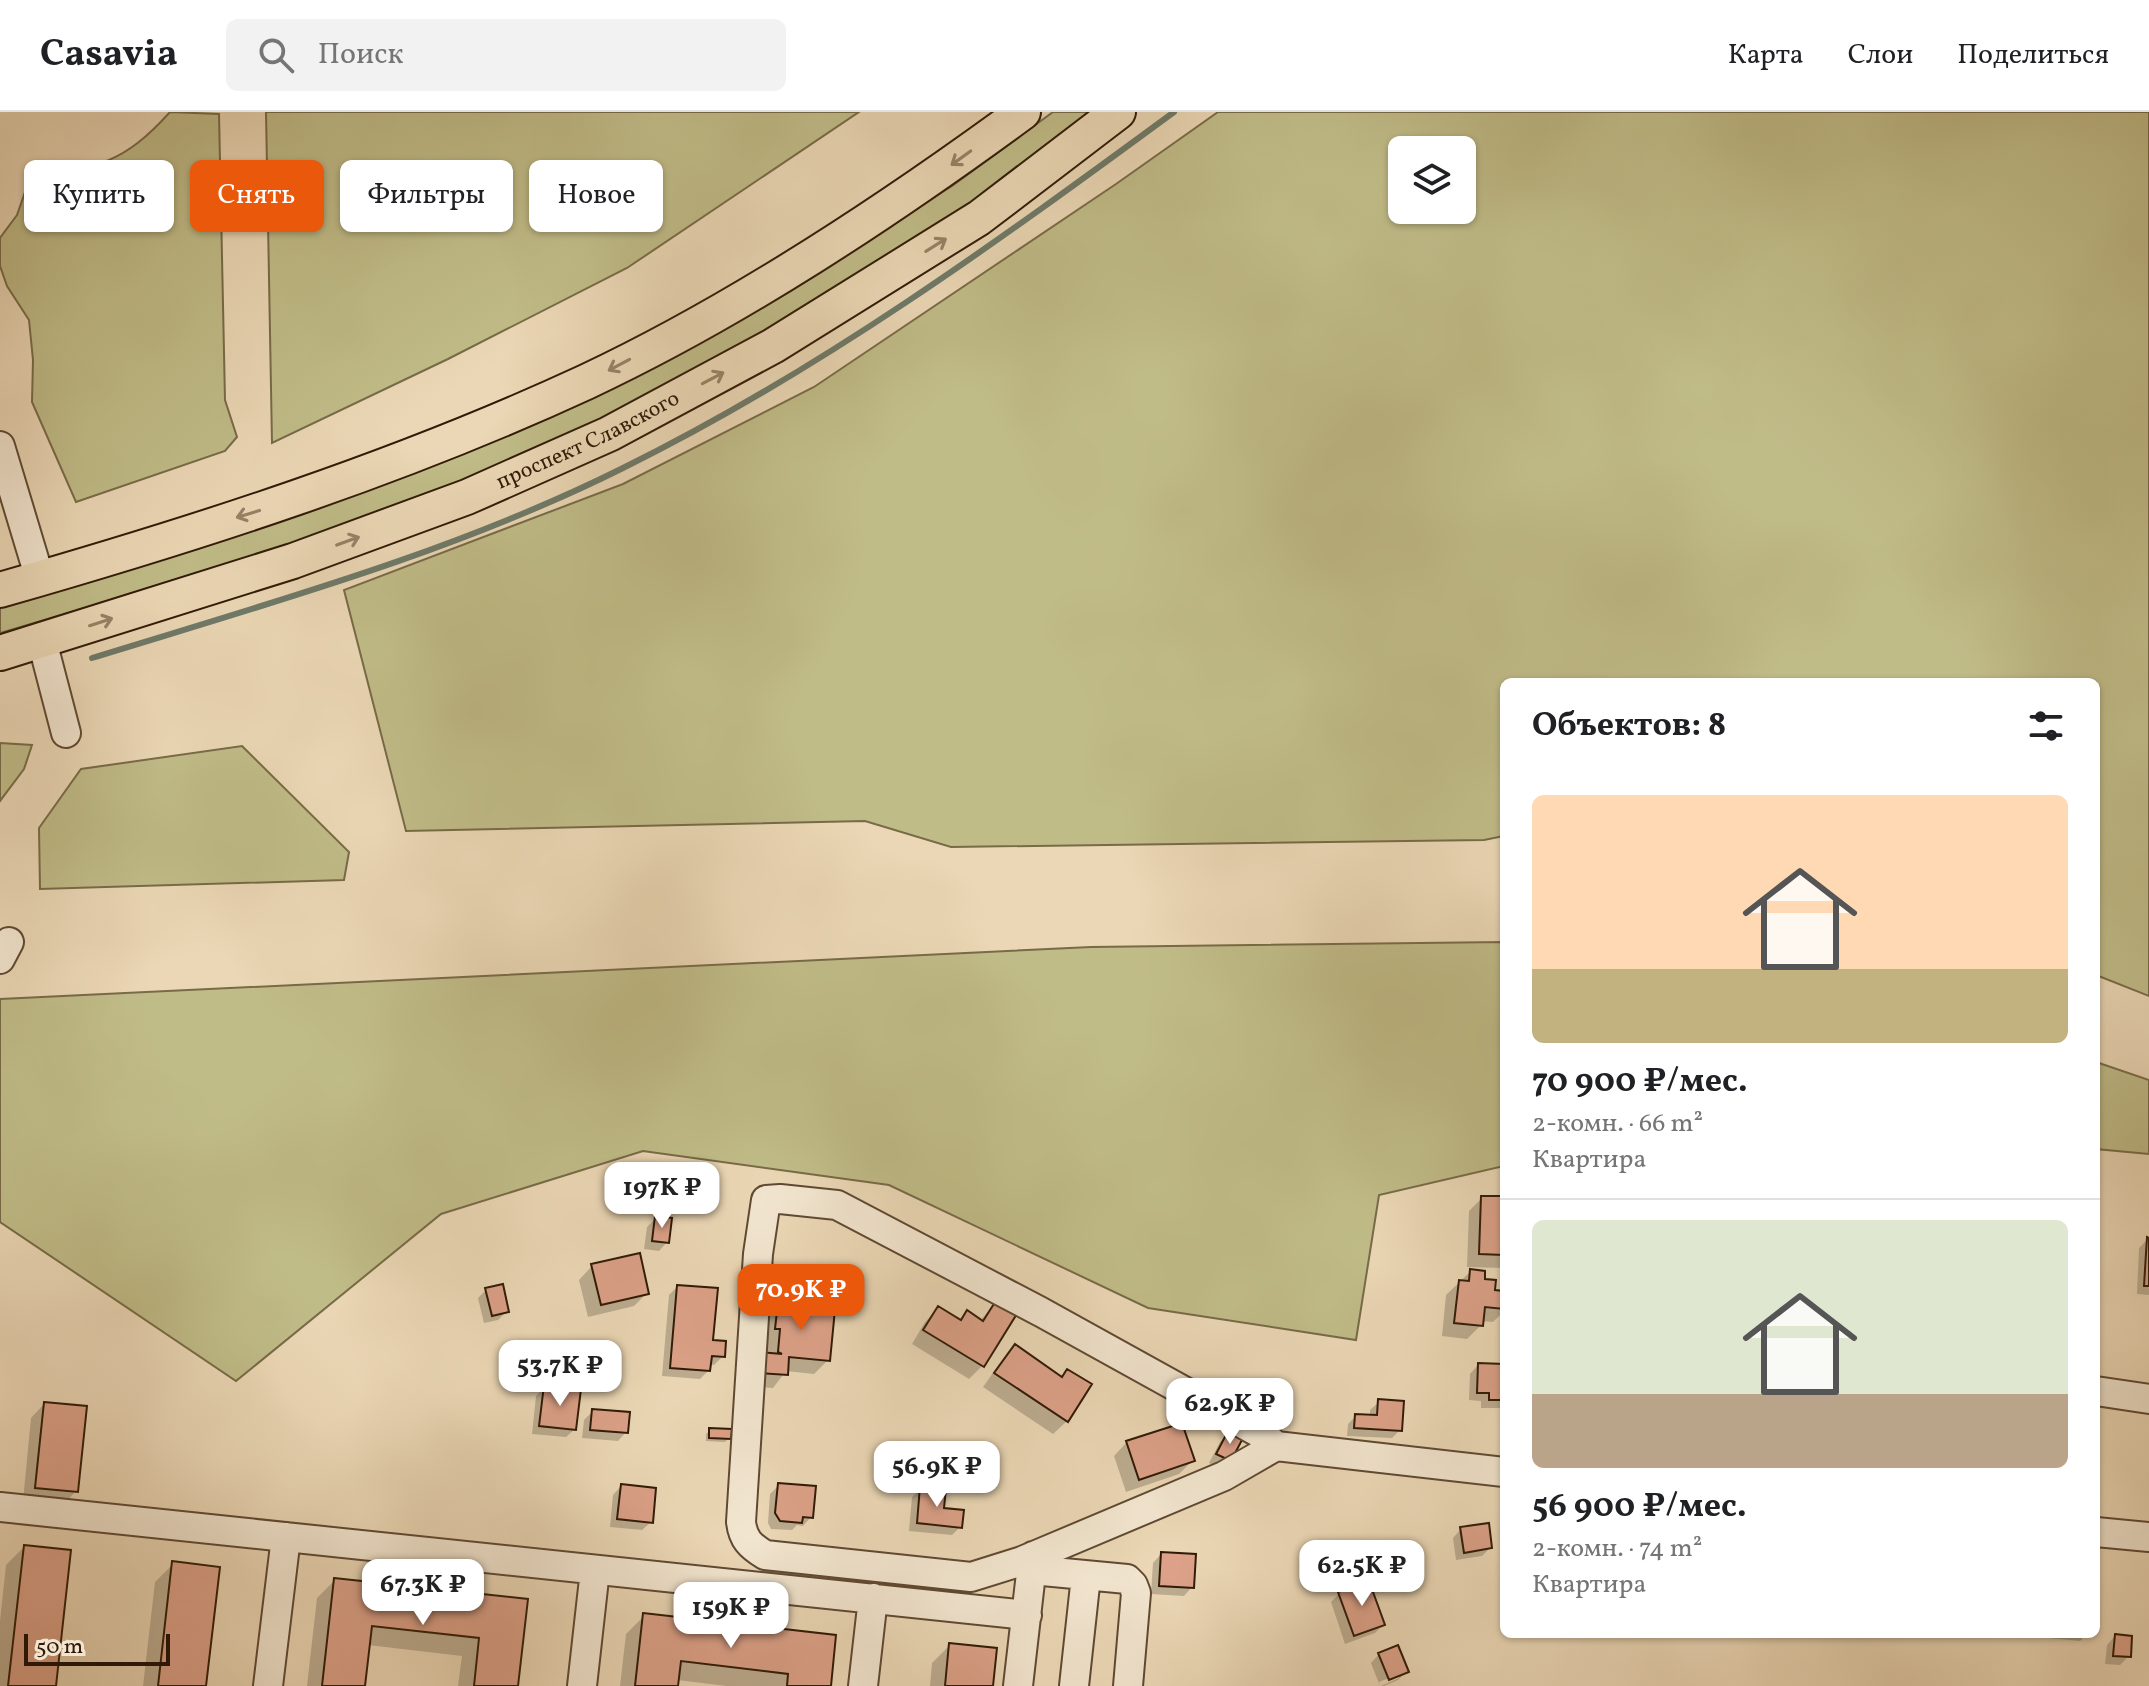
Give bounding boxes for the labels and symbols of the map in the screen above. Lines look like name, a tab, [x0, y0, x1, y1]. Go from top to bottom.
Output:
one-way arrow	[950, 150, 972, 166]
one-way arrow	[924, 236, 947, 252]
one-way arrow	[607, 357, 631, 373]
one-way arrow	[701, 370, 724, 386]
street label: проспект Славского	[491, 383, 685, 498]
one-way arrow	[235, 507, 261, 522]
one-way arrow	[335, 533, 360, 547]
one-way arrow	[89, 614, 114, 629]
pin: 197K ₽	[597, 1162, 727, 1230]
pin: 70.9K ₽	[727, 1264, 875, 1332]
pin: 53.7K ₽	[486, 1340, 634, 1408]
pin: 62.9K ₽	[1156, 1378, 1304, 1446]
pin: 56.9K ₽	[863, 1441, 1011, 1509]
pin: 62.5K ₽	[1288, 1540, 1436, 1608]
pin: 67.3K ₽	[349, 1559, 497, 1627]
pin: 159K ₽	[666, 1582, 796, 1650]
scale bar	[24, 1630, 170, 1666]

